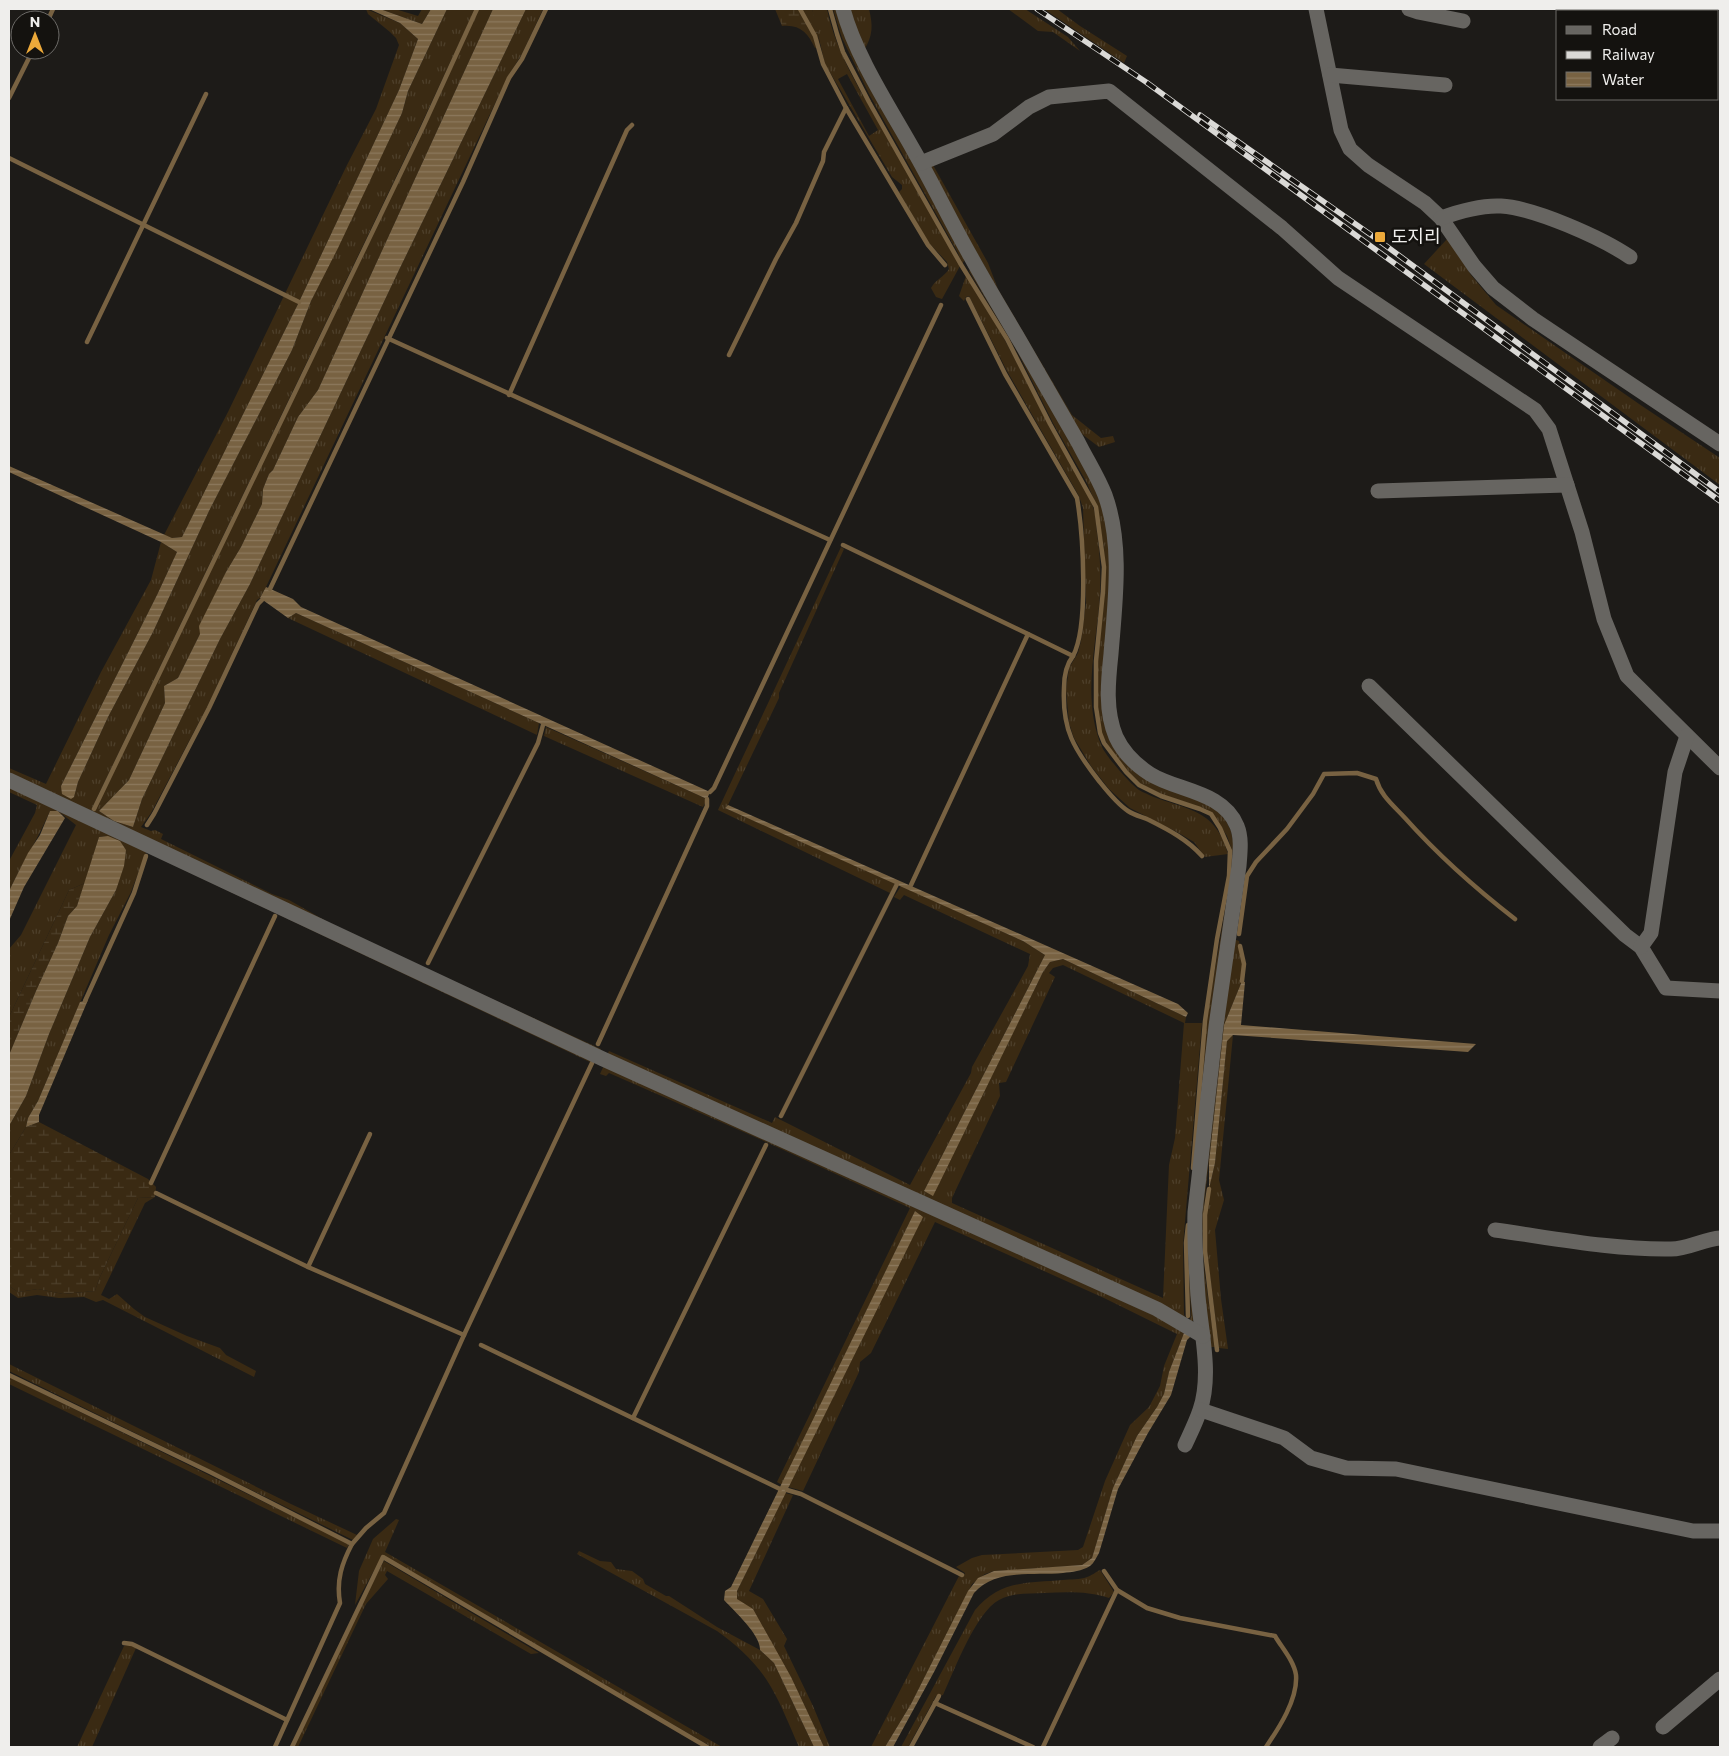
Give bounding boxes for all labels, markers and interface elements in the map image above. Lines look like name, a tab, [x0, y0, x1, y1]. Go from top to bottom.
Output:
north arrow	[10, 10, 60, 60]
legend	[1556, 10, 1719, 100]
text: N	[30, 13, 40, 30]
text: Road	[1602, 20, 1637, 38]
text: Railway	[1602, 45, 1655, 63]
text: Water	[1602, 70, 1644, 88]
place label: 도지리	[1391, 225, 1441, 247]
marker: 도지리	[1373, 230, 1387, 244]

